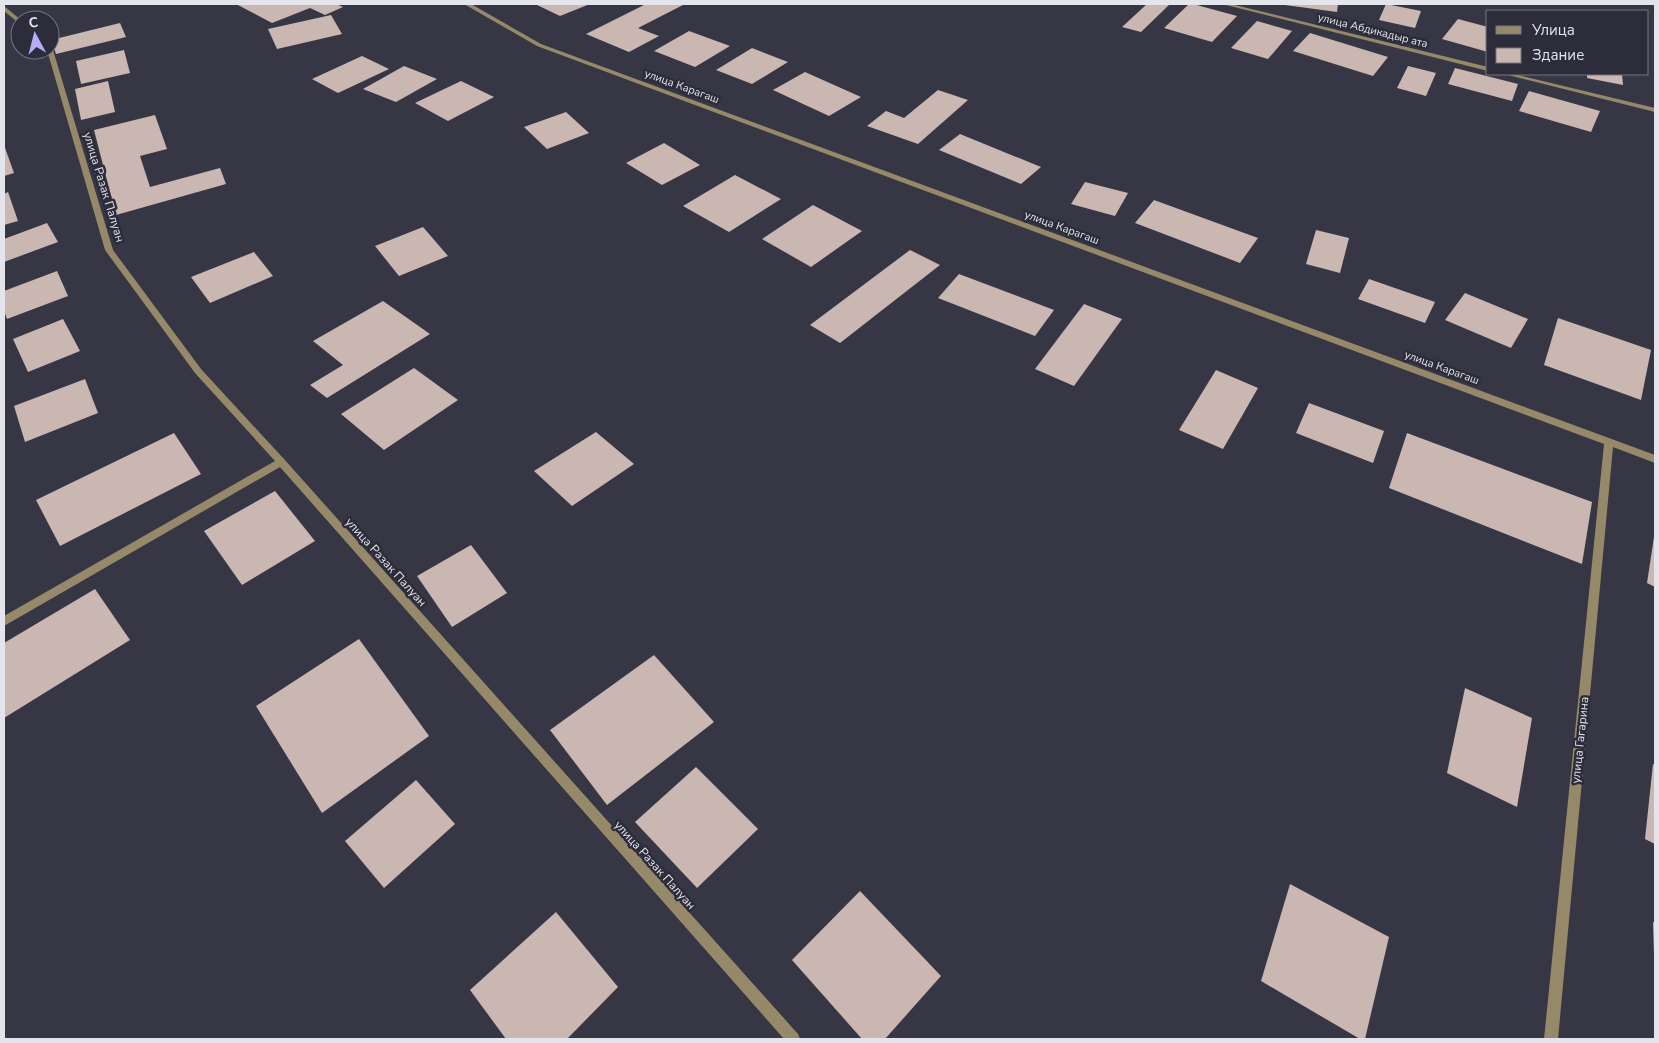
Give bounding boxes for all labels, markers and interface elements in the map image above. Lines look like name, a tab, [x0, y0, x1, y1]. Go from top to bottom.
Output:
north arrow	[10, 10, 60, 60]
street label: улица Абдикадыр ата	[1316, 10, 1429, 51]
legend	[1486, 10, 1649, 75]
text: С	[28, 13, 40, 33]
text: Улица	[1531, 20, 1575, 40]
text: Здание	[1532, 45, 1584, 65]
street label: улица Карагаш	[642, 66, 721, 107]
street label: улица Разак Палуан	[80, 130, 128, 244]
street label: улица Карагаш	[1022, 207, 1101, 248]
street label: улица Карагаш	[1402, 347, 1481, 388]
street label: улица Разак Палуан	[342, 514, 430, 610]
street label: улица Гагарина	[1567, 696, 1593, 784]
street label: улица Разак Палуан	[611, 817, 699, 913]

